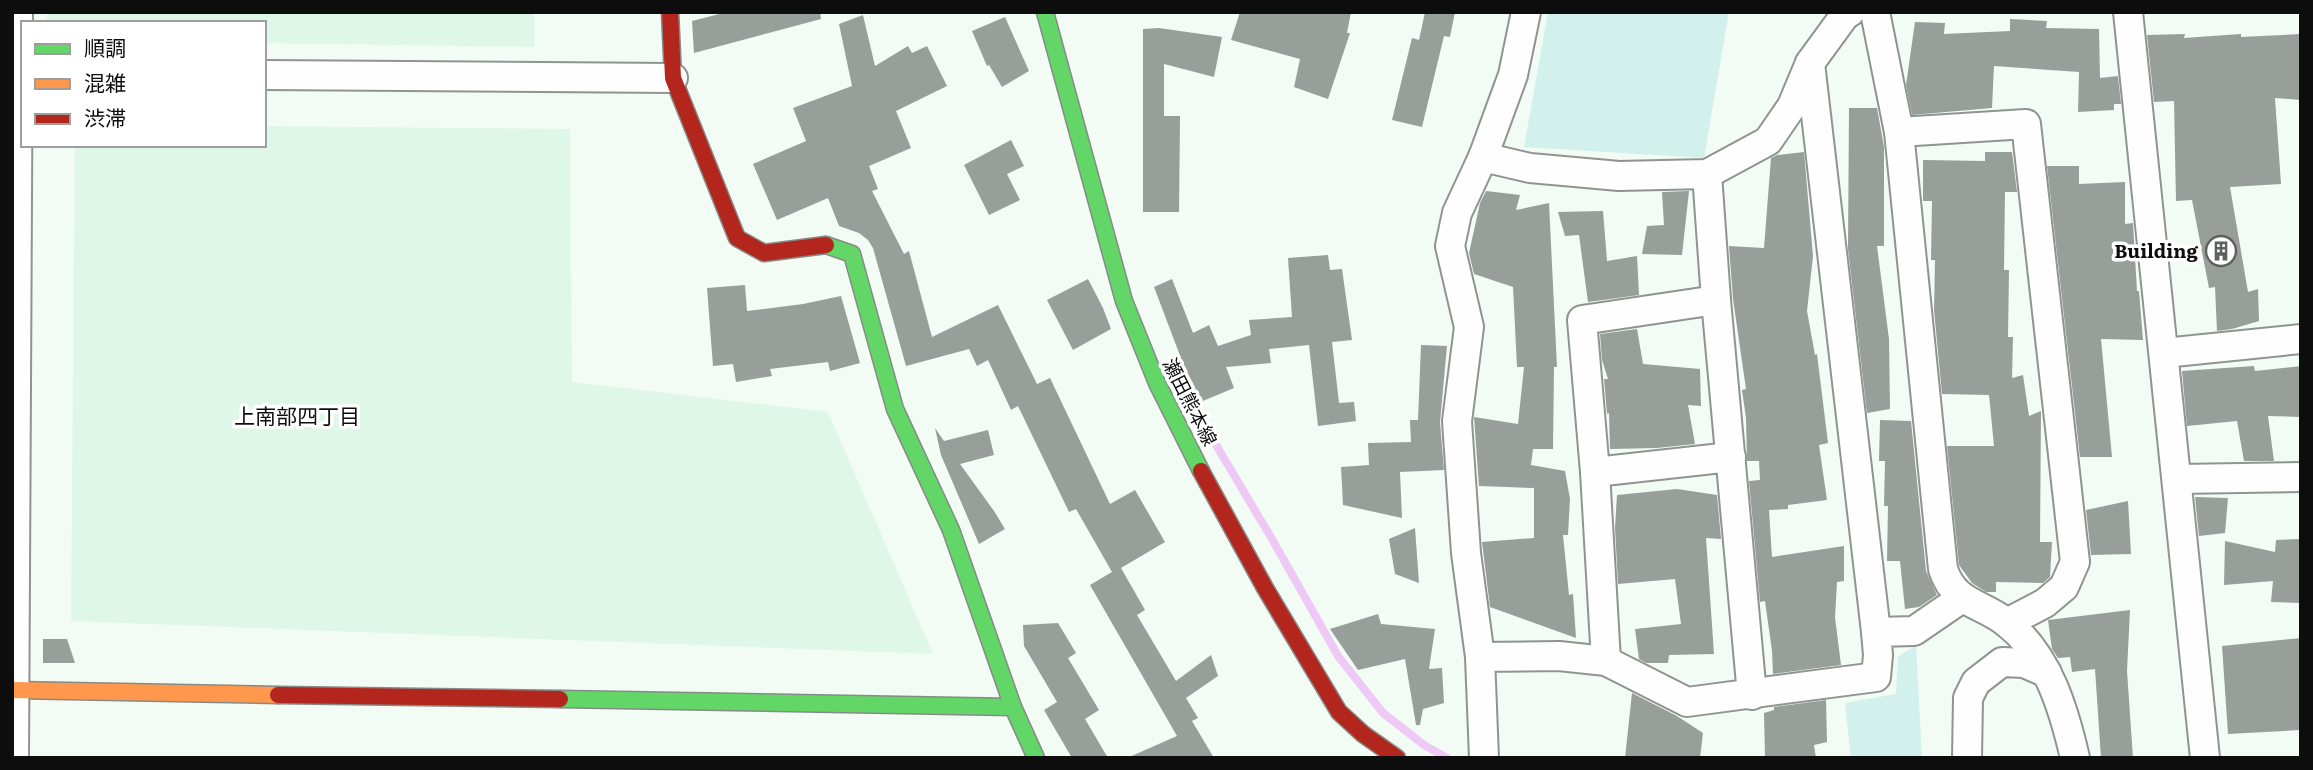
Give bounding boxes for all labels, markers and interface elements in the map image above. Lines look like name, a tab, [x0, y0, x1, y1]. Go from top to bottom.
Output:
legend	[21, 21, 266, 147]
text: 順調	[84, 31, 126, 62]
text: 混雑	[84, 66, 126, 97]
text: 渋滞	[84, 101, 126, 132]
building icon: Building	[2204, 234, 2238, 268]
place label: Building	[2114, 236, 2198, 264]
street label: 瀬田熊本線	[1157, 353, 1225, 450]
district label: 上南部四丁目	[234, 399, 360, 430]

